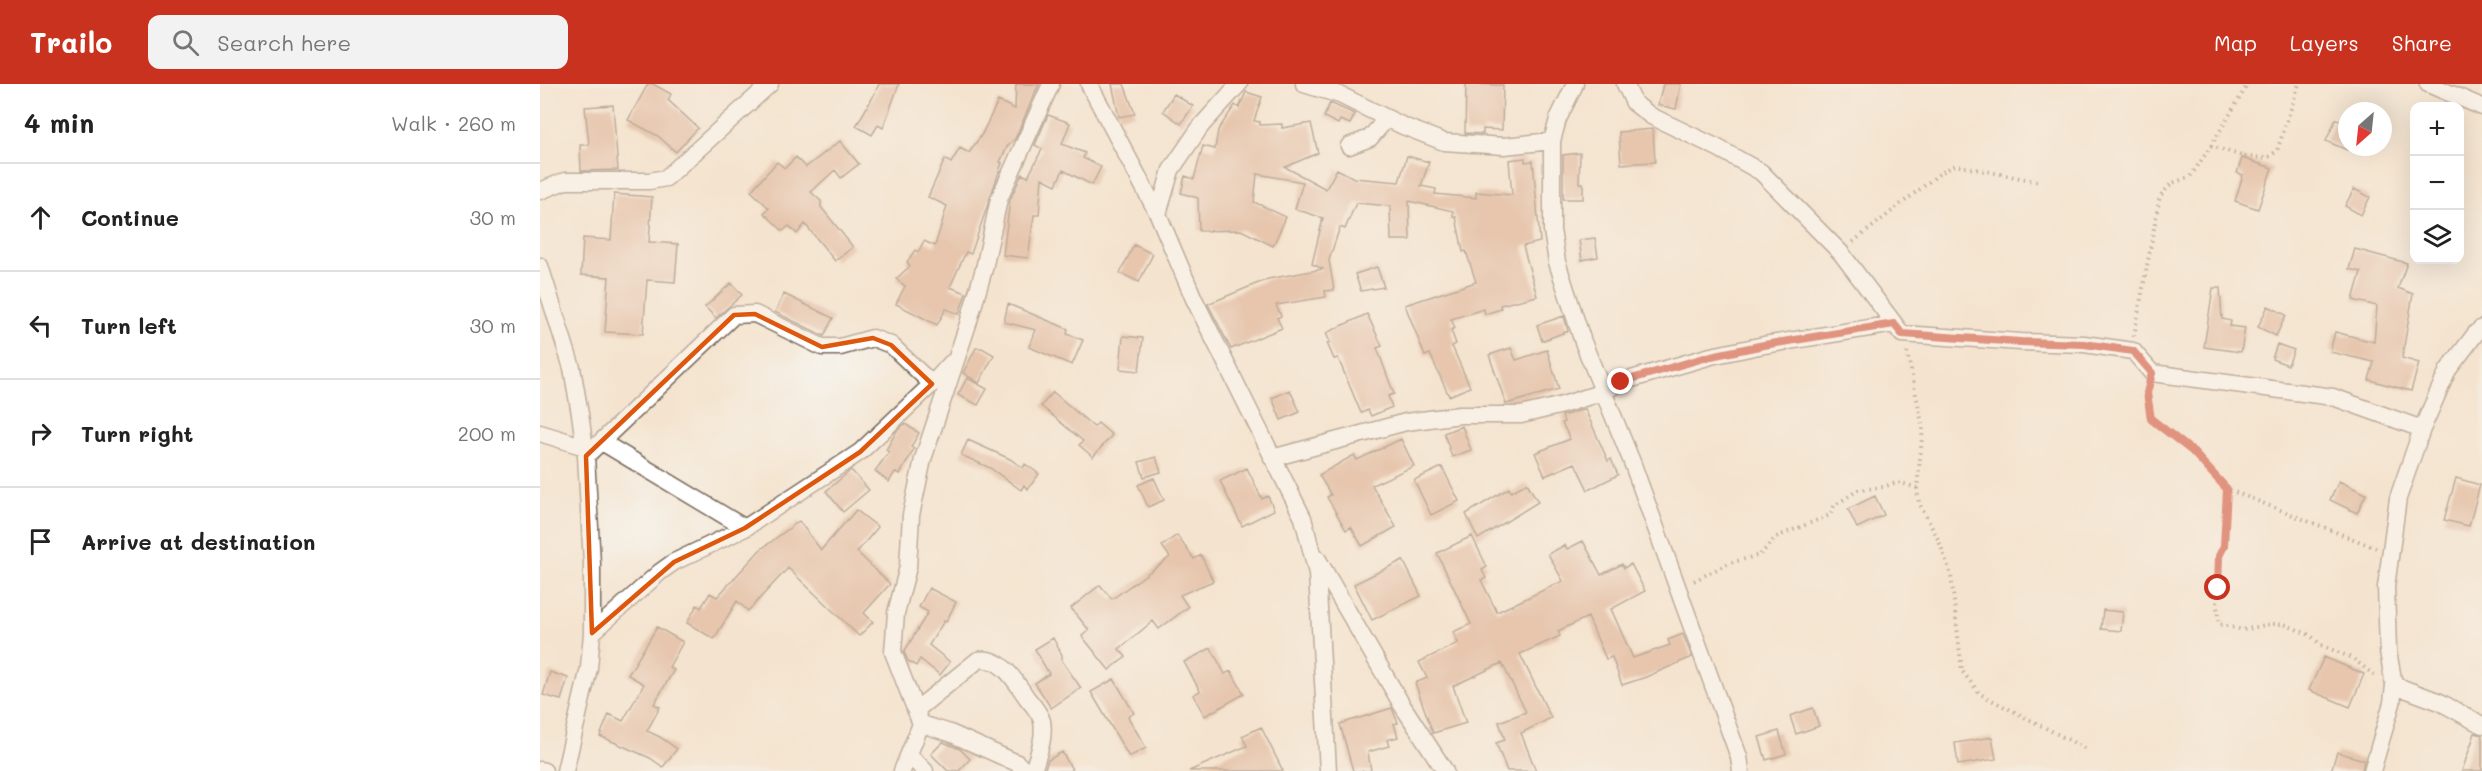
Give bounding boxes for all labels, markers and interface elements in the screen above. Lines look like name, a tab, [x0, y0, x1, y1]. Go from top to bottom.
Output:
search box	[148, 15, 568, 69]
text: Trailo	[30, 24, 112, 60]
icon: search	[169, 26, 202, 59]
text: Search here	[217, 28, 351, 57]
text: Map	[2214, 29, 2257, 56]
text: Layers	[2290, 29, 2359, 56]
text: Share	[2392, 29, 2452, 56]
north arrow	[2338, 102, 2392, 156]
map controls	[2410, 102, 2464, 264]
button: +	[2410, 102, 2464, 156]
text: 4 min	[24, 106, 94, 140]
text: Walk · 260 m	[391, 110, 516, 136]
button: −	[2410, 156, 2464, 210]
icon: ahead	[24, 201, 57, 234]
text: Continue	[81, 203, 179, 232]
text: 30 m	[470, 204, 516, 230]
button: layers	[2410, 210, 2464, 264]
icon: left	[24, 309, 57, 342]
text: Turn left	[81, 311, 177, 340]
text: 30 m	[470, 312, 516, 338]
route end	[1607, 368, 1633, 394]
icon: right	[24, 417, 57, 450]
text: Turn right	[81, 419, 193, 448]
text: 200 m	[458, 420, 516, 446]
icon: arrive	[24, 525, 57, 558]
text: Arrive at destination	[81, 527, 316, 556]
route start	[2204, 574, 2230, 600]

